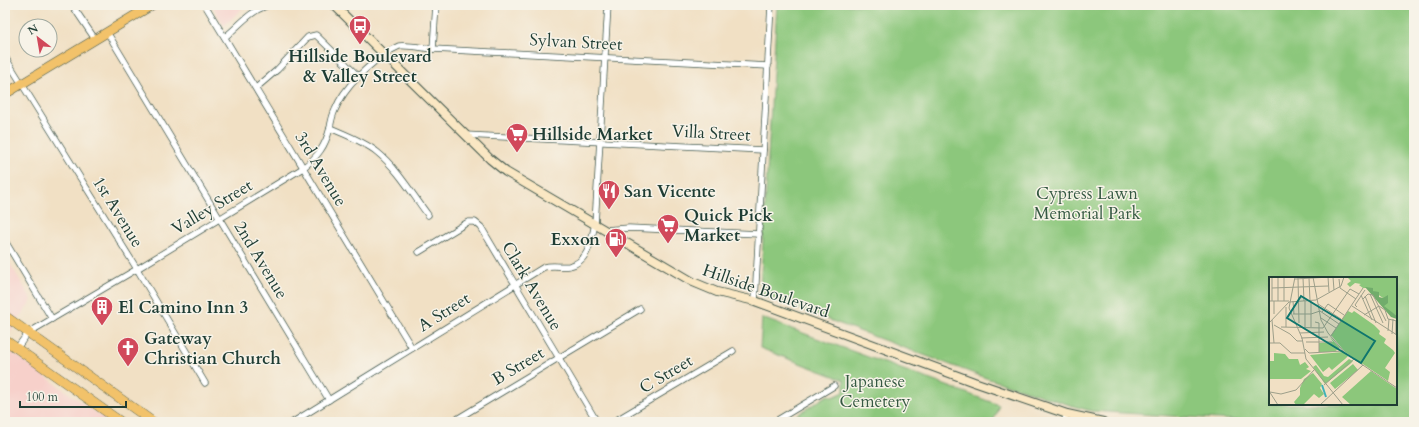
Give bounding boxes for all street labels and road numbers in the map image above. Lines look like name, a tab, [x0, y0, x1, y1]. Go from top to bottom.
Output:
street label: Sylvan Street	[529, 28, 624, 56]
street label: Villa Street	[671, 119, 752, 147]
street label: 3rd Avenue	[290, 127, 352, 211]
street label: 1st Avenue	[87, 172, 149, 252]
street label: Valley Street	[167, 173, 257, 240]
street label: 2nd Avenue	[229, 217, 293, 303]
street label: Clark Avenue	[496, 237, 568, 335]
street label: Hillside Boulevard	[699, 259, 833, 323]
street label: A Street	[413, 287, 475, 337]
street label: B Street	[488, 341, 549, 391]
street label: C Street	[635, 349, 698, 399]

